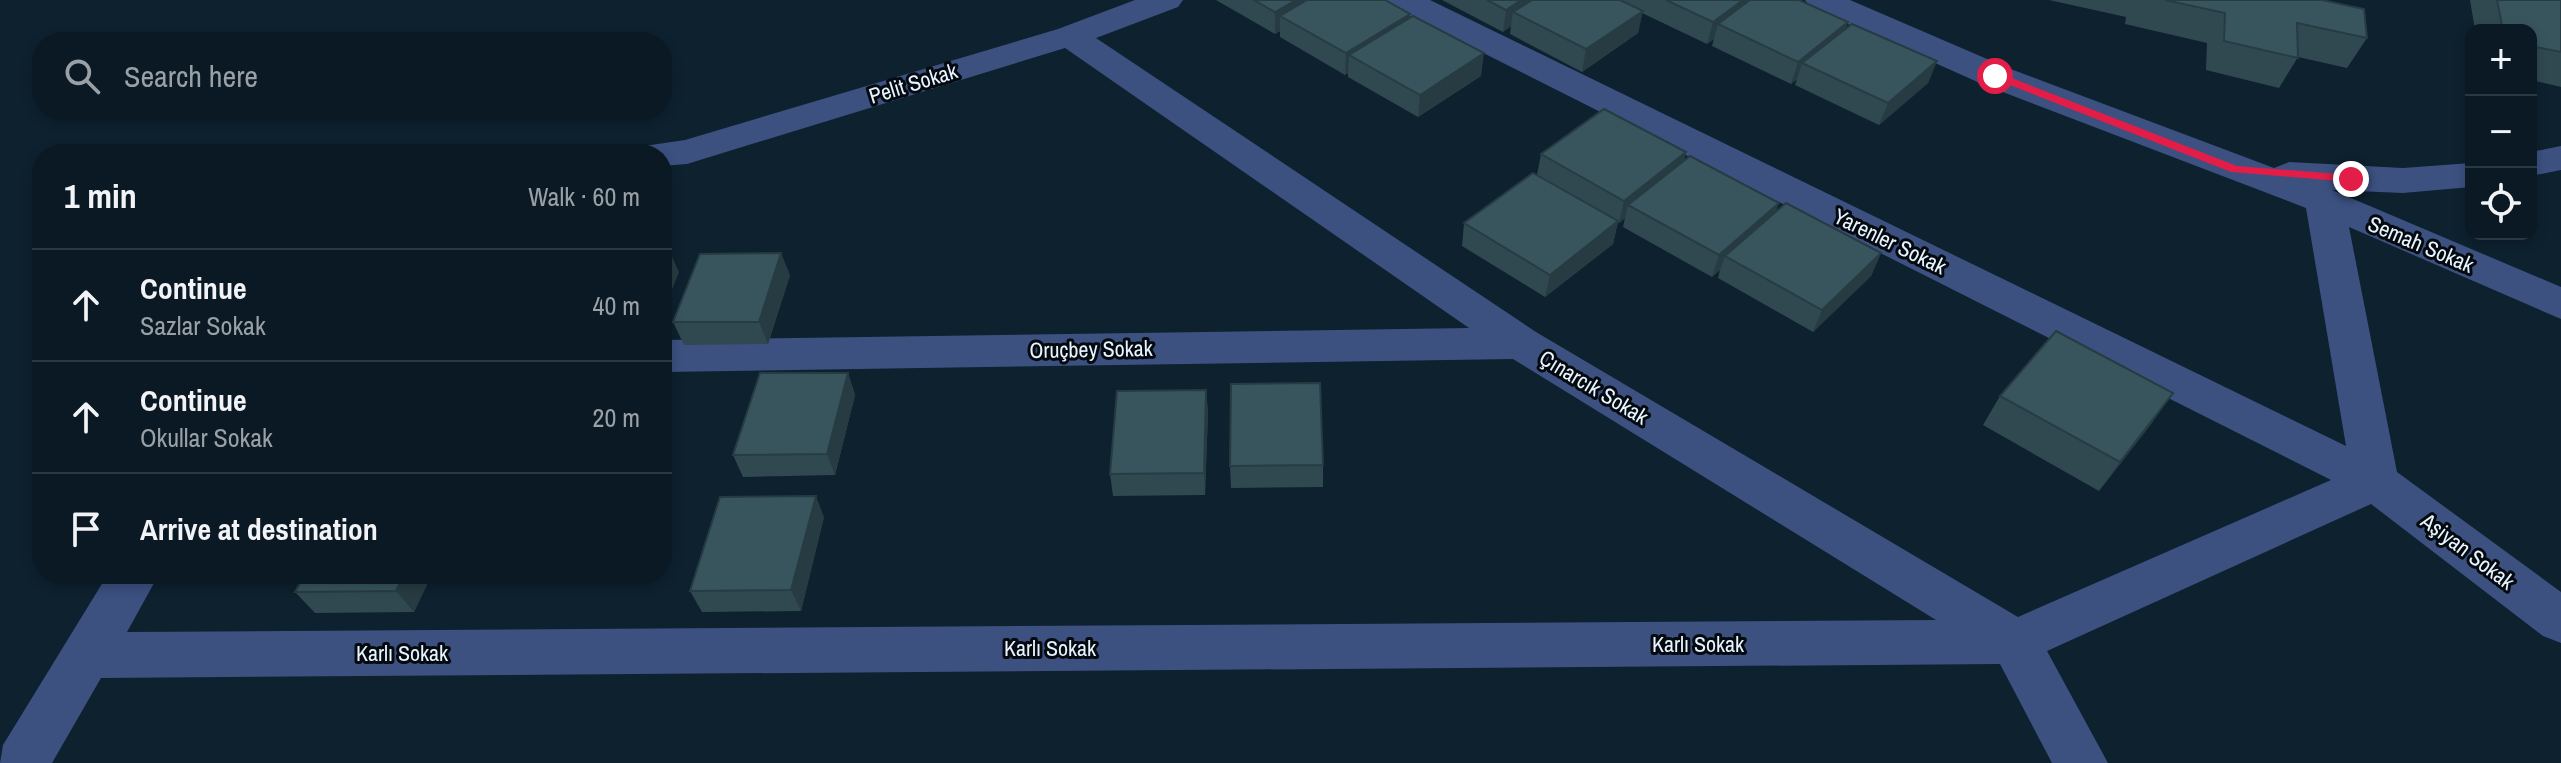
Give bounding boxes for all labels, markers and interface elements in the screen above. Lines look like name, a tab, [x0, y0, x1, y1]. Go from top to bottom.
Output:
map controls	[2465, 24, 2537, 240]
button: +	[2465, 24, 2537, 96]
search box	[32, 32, 672, 120]
icon: search	[60, 54, 104, 98]
street label: Pelit Sokak	[865, 55, 962, 111]
text: Search here	[124, 56, 258, 96]
route start	[1977, 58, 2013, 94]
button: −	[2465, 96, 2537, 168]
route end	[2333, 161, 2369, 197]
button: locate	[2465, 168, 2537, 240]
text: 1 min	[64, 173, 137, 219]
text: Walk · 60 m	[528, 179, 640, 214]
street label: Yarenler Sokak	[1829, 201, 1952, 282]
street label: Semah Sokak	[2363, 208, 2479, 280]
text: Continue	[140, 268, 247, 308]
icon: ahead	[64, 283, 108, 327]
text: 40 m	[593, 288, 640, 323]
text: Sazlar Sokak	[140, 308, 266, 343]
street label: Oruçbey Sokak	[1029, 333, 1154, 365]
street label: Çınarcık Sokak	[1534, 343, 1655, 432]
text: Continue	[140, 380, 247, 420]
icon: ahead	[64, 395, 108, 439]
text: 20 m	[593, 400, 640, 435]
text: Okullar Sokak	[140, 420, 273, 455]
street label: Aşiyan Sokak	[2414, 505, 2522, 597]
icon: arrive	[64, 507, 108, 551]
text: Arrive at destination	[140, 509, 378, 549]
street label: Karlı Sokak	[1652, 629, 1745, 659]
street label: Karlı Sokak	[1004, 633, 1097, 663]
street label: Karlı Sokak	[356, 638, 449, 668]

